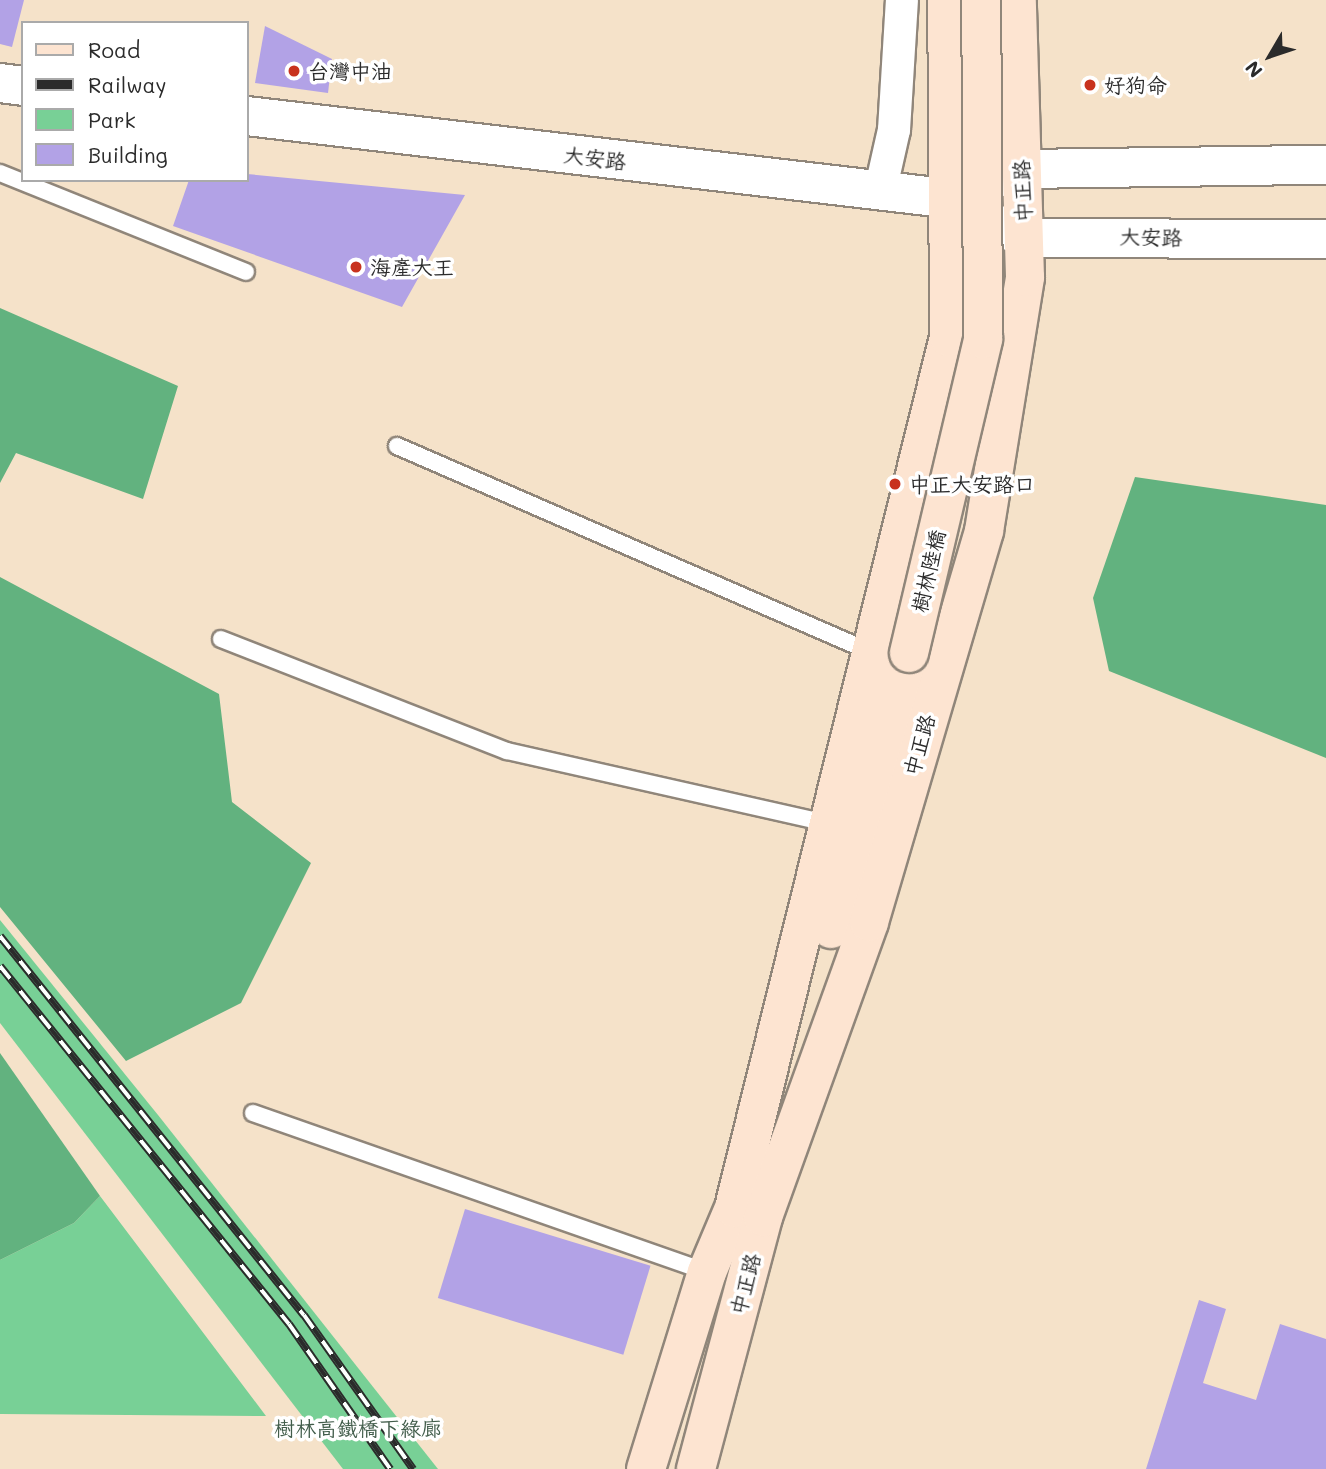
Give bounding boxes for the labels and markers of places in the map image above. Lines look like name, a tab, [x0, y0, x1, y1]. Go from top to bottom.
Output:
place label: 台灣中油	[308, 58, 392, 84]
marker: 台灣中油	[286, 63, 302, 79]
place label: 好狗命	[1104, 72, 1167, 98]
marker: 好狗命	[1082, 77, 1098, 93]
place label: 海產大王	[370, 254, 454, 280]
marker: 海產大王	[348, 259, 364, 275]
place label: 中正大安路口	[909, 471, 1035, 497]
marker: 中正大安路口	[887, 476, 903, 492]

